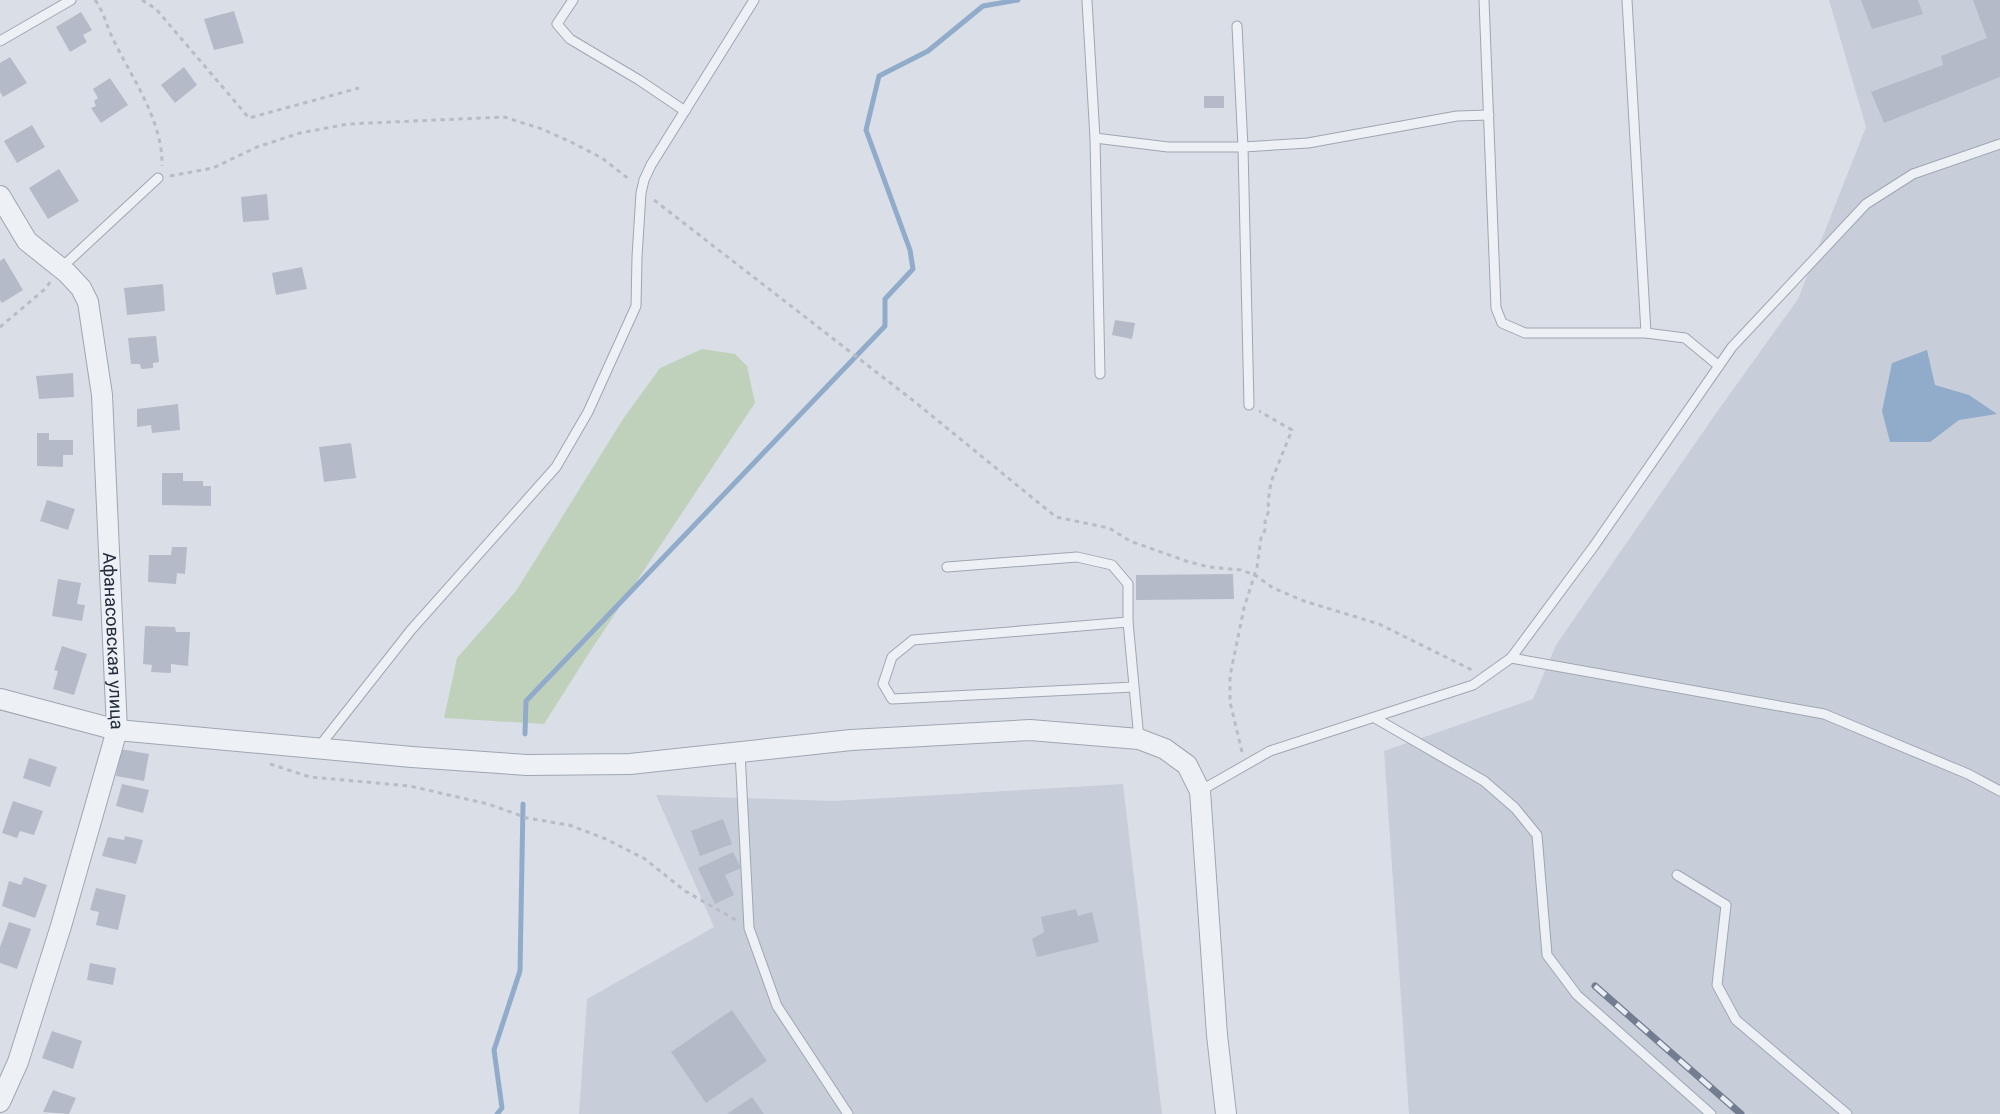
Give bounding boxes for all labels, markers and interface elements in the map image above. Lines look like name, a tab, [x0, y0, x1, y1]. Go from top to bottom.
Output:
street label: Афанасовская улица	[99, 552, 128, 730]

